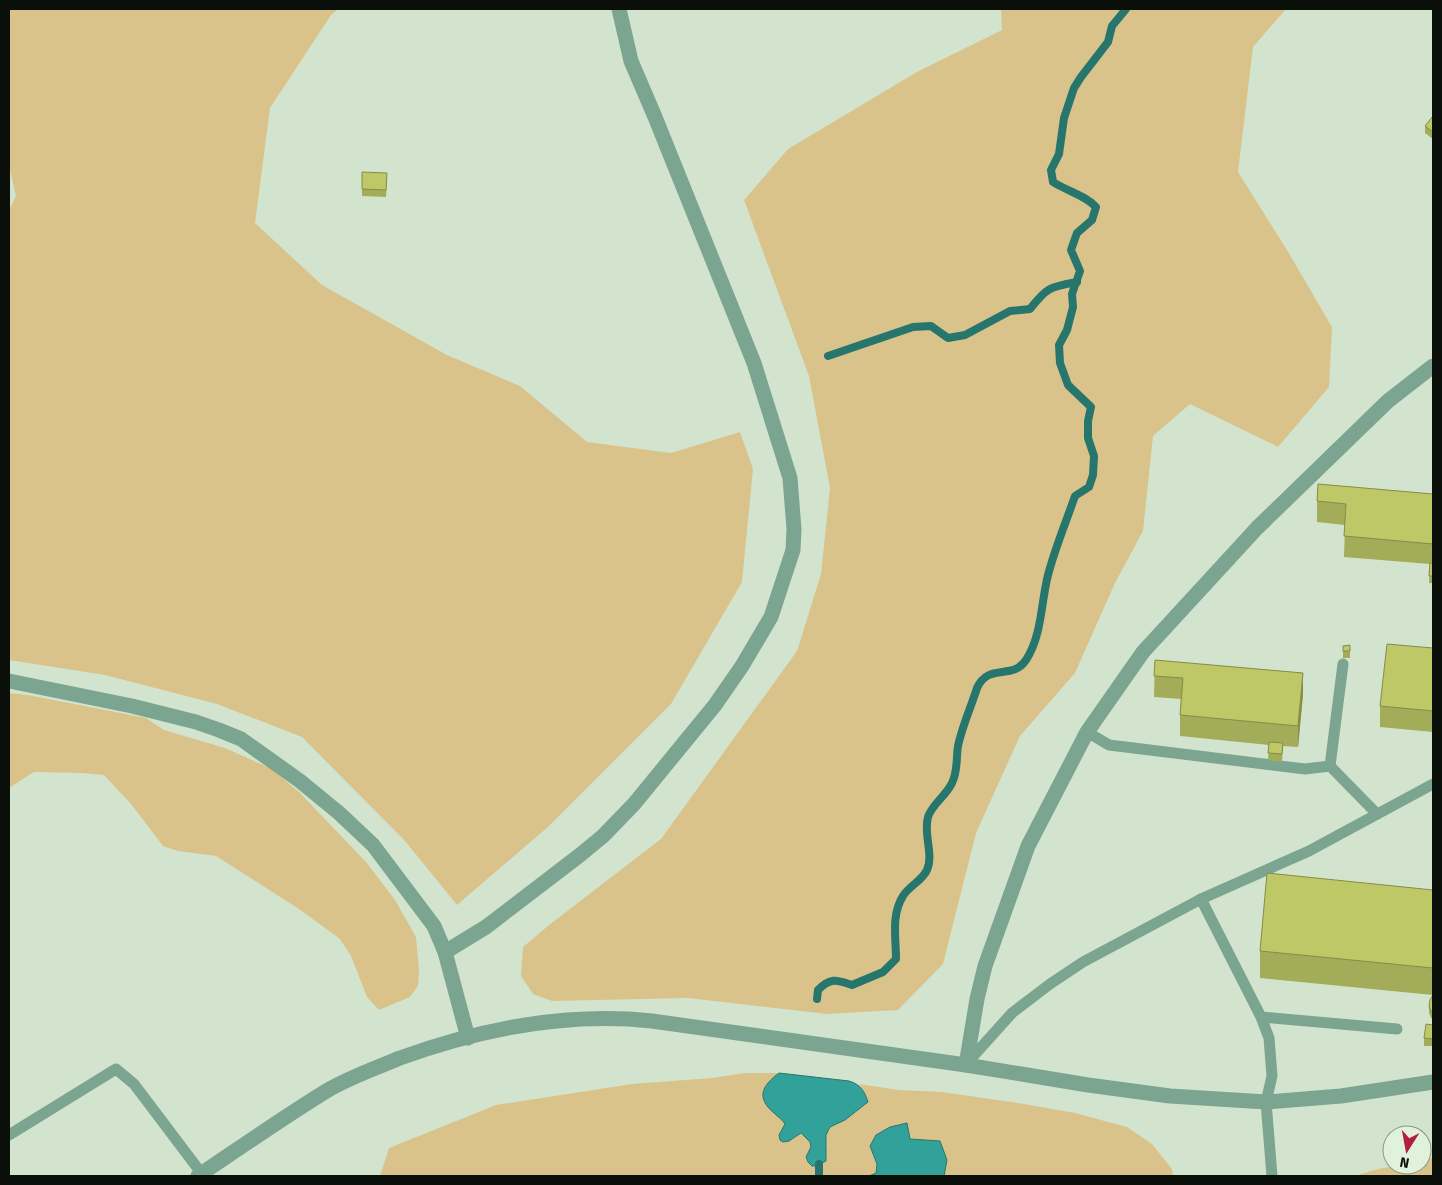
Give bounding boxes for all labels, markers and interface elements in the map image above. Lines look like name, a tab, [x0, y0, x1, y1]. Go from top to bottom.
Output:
north arrow	[1382, 1125, 1432, 1175]
text: N	[1398, 1153, 1411, 1172]

